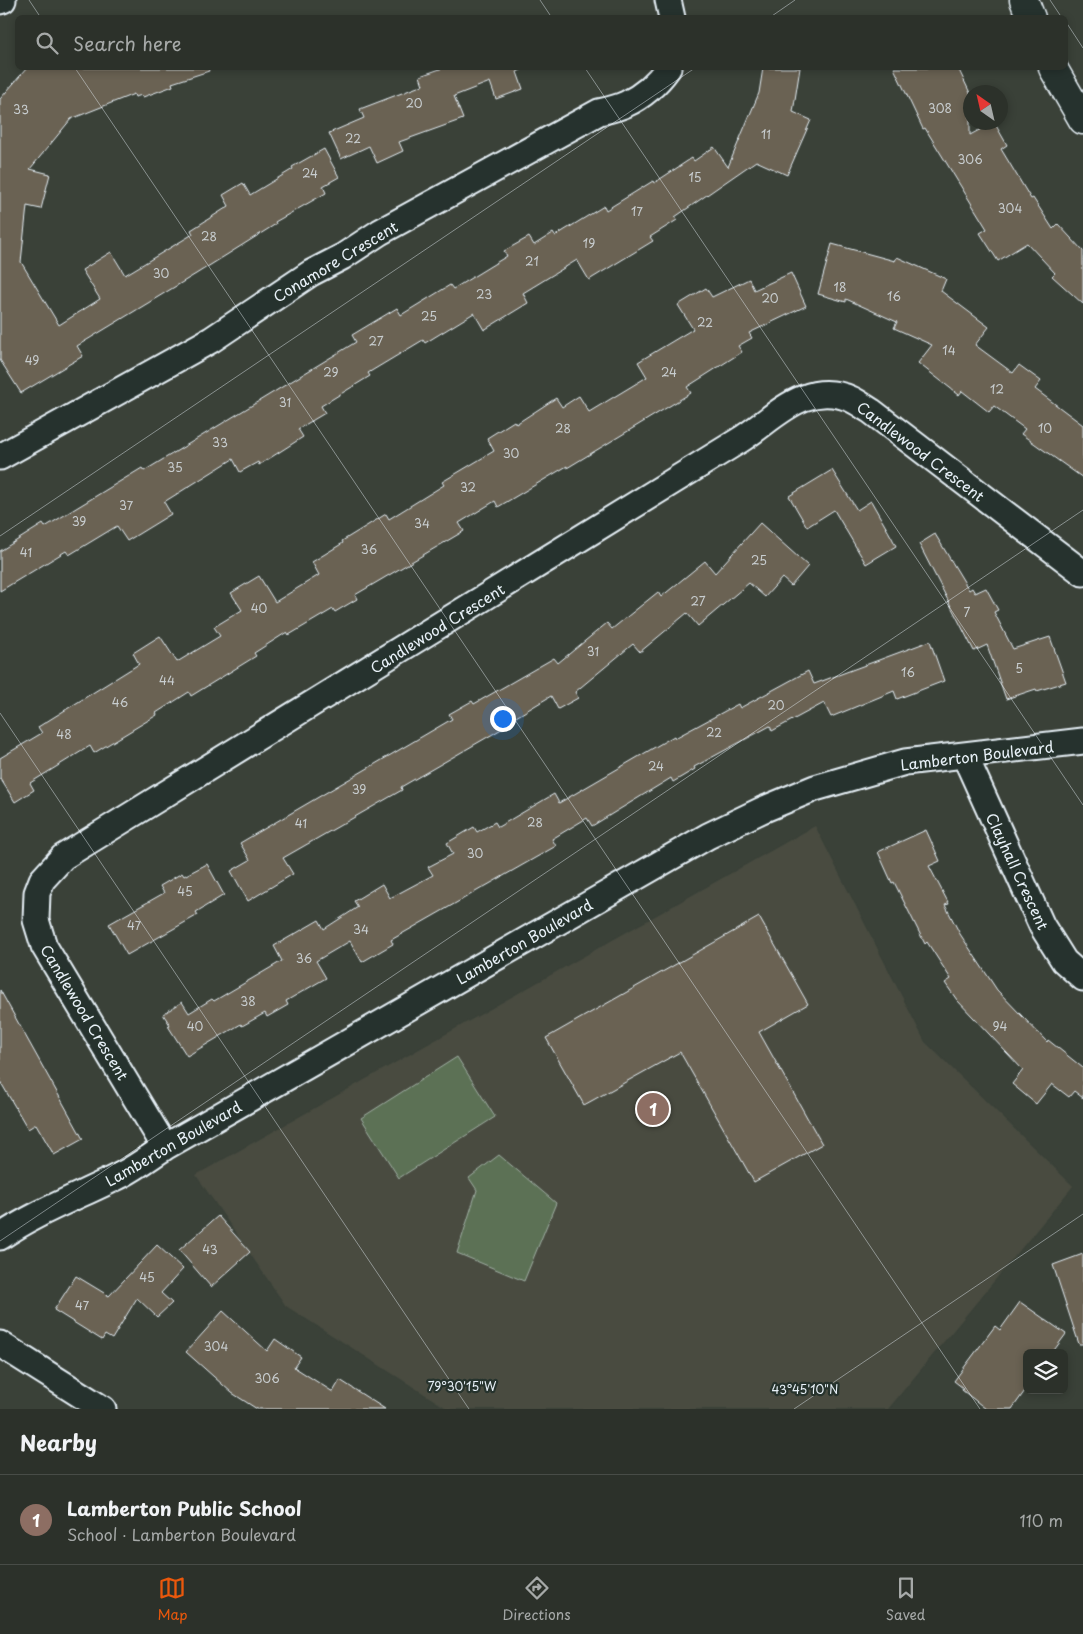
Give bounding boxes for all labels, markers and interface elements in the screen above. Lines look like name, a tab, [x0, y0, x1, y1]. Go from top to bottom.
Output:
search box	[15, 15, 1068, 70]
icon: search	[33, 29, 61, 57]
text: Search here	[73, 29, 182, 57]
north arrow	[963, 85, 1008, 130]
house number: 20	[405, 94, 423, 112]
house number: 308	[928, 99, 952, 117]
house number: 33	[13, 100, 29, 118]
house number: 11	[761, 125, 771, 143]
house number: 22	[345, 129, 361, 147]
house number: 306	[957, 150, 983, 168]
house number: 24	[302, 164, 318, 182]
house number: 15	[688, 168, 702, 186]
house number: 304	[998, 199, 1022, 217]
house number: 17	[631, 202, 643, 220]
street label: Conamore Crescent	[268, 215, 402, 307]
house number: 28	[201, 227, 217, 245]
house number: 19	[583, 234, 595, 252]
house number: 21	[525, 252, 539, 270]
house number: 30	[153, 264, 170, 282]
house number: 18	[834, 278, 846, 296]
house number: 23	[476, 285, 492, 303]
house number: 16	[887, 287, 901, 305]
house number: 20	[761, 289, 779, 307]
house number: 25	[421, 307, 437, 325]
house number: 22	[697, 313, 713, 331]
house number: 27	[369, 332, 384, 350]
house number: 14	[942, 341, 956, 359]
house number: 49	[25, 351, 39, 369]
house number: 29	[323, 363, 339, 381]
house number: 24	[661, 363, 677, 381]
house number: 12	[990, 380, 1004, 398]
house number: 31	[279, 393, 291, 411]
street label: Candlewood Crescent	[852, 395, 990, 507]
house number: 28	[555, 419, 571, 437]
house number: 10	[1038, 419, 1052, 437]
house number: 33	[212, 433, 228, 451]
house number: 30	[503, 444, 520, 462]
house number: 35	[167, 458, 183, 476]
house number: 32	[460, 478, 476, 496]
house number: 37	[119, 496, 134, 514]
house number: 39	[72, 512, 86, 530]
house number: 34	[414, 514, 430, 532]
house number: 36	[361, 540, 377, 558]
house number: 41	[20, 543, 32, 561]
house number: 25	[751, 551, 767, 569]
street label: Candlewood Crescent	[365, 577, 509, 679]
house number: 27	[691, 592, 706, 610]
house number: 40	[251, 599, 268, 617]
house number: 7	[964, 603, 971, 621]
house number: 31	[587, 642, 599, 660]
house number: 5	[1015, 659, 1023, 677]
house number: 16	[901, 663, 915, 681]
house number: 44	[159, 671, 175, 689]
house number: 46	[112, 693, 128, 711]
house number: 20	[767, 696, 785, 714]
your location	[490, 706, 516, 732]
house number: 22	[706, 723, 722, 741]
house number: 48	[56, 725, 72, 743]
street label: Lamberton Boulevard	[899, 734, 1055, 776]
house number: 24	[648, 757, 664, 775]
house number: 39	[352, 780, 366, 798]
street label: Clayhall Crescent	[981, 809, 1055, 933]
house number: 28	[527, 813, 543, 831]
house number: 41	[295, 814, 307, 832]
house number: 30	[467, 844, 484, 862]
house number: 45	[177, 882, 193, 900]
street label: Lamberton Boulevard	[452, 893, 596, 989]
house number: 47	[127, 916, 142, 934]
house number: 34	[353, 920, 369, 938]
street label: Candlewood Crescent	[35, 940, 135, 1084]
house number: 36	[296, 949, 312, 967]
house number: 38	[240, 992, 256, 1010]
house number: 40	[187, 1017, 204, 1035]
house number: 94	[993, 1017, 1008, 1035]
pin: 1	[637, 1090, 669, 1128]
street label: Lamberton Boulevard	[101, 1095, 245, 1191]
house number: 43	[202, 1240, 218, 1258]
house number: 45	[139, 1268, 155, 1286]
house number: 47	[75, 1296, 90, 1314]
house number: 304	[204, 1337, 228, 1355]
map controls	[1023, 1349, 1068, 1394]
button: layers	[1023, 1349, 1068, 1394]
house number: 306	[254, 1369, 280, 1387]
text: 79°30'15"W	[428, 1377, 497, 1395]
text: 43°45'10"N	[772, 1380, 838, 1398]
text: Nearby	[20, 1426, 97, 1458]
text: Lamberton Public School	[67, 1494, 302, 1522]
text: 1	[32, 1508, 40, 1532]
text: 110 m	[1020, 1508, 1063, 1532]
text: School · Lamberton Boulevard	[67, 1522, 296, 1546]
tab: Map	[158, 1574, 187, 1625]
tab: Directions	[503, 1574, 571, 1625]
tab: Saved	[886, 1574, 925, 1625]

